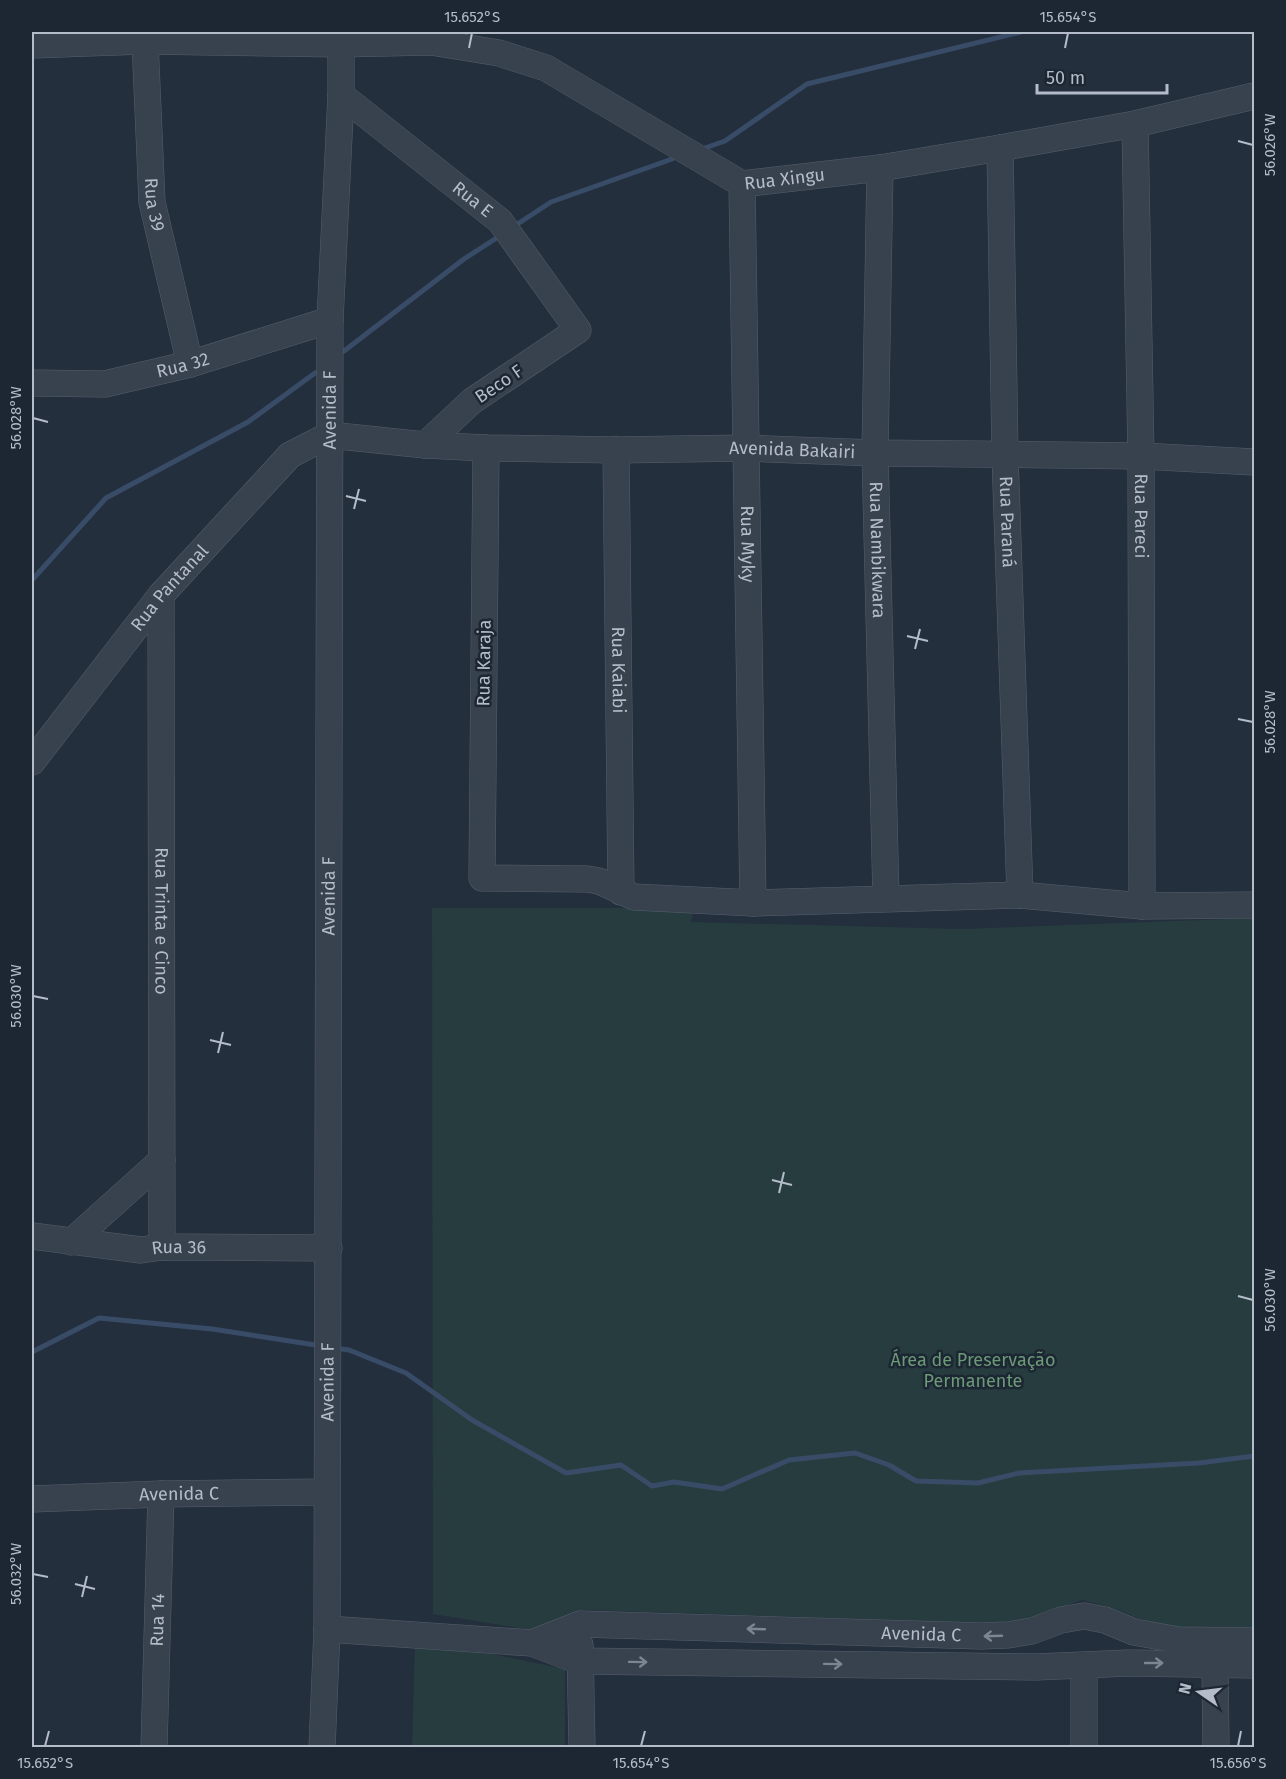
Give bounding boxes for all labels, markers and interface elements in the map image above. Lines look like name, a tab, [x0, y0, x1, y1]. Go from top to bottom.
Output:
text: 15.652°S	[444, 8, 500, 26]
text: 15.654°S	[1040, 8, 1096, 26]
scale bar	[1037, 57, 1168, 95]
text: 50 m	[1046, 67, 1085, 89]
text: 56.026°W	[1261, 113, 1279, 176]
street label: Rua Xingu	[743, 163, 826, 195]
street label: Rua 39	[140, 177, 170, 234]
street label: Rua E	[448, 177, 497, 222]
street label: Rua 32	[154, 348, 212, 383]
street label: Beco F	[471, 360, 527, 408]
street label: Avenida F	[319, 371, 341, 450]
text: 56.028°W	[7, 386, 25, 450]
street label: Avenida Bakairi	[729, 437, 856, 463]
street label: Rua Pareci	[1130, 473, 1152, 559]
street label: Rua Paraná	[995, 476, 1020, 568]
street label: Rua Nambikwara	[865, 481, 890, 619]
street label: Rua Myky	[736, 505, 759, 583]
street label: Rua Pantanal	[126, 540, 213, 636]
street label: Rua Karaja	[472, 619, 496, 707]
street label: Rua Kaiabi	[607, 626, 630, 714]
text: 56.028°W	[1261, 690, 1279, 754]
street label: Rua Trinta e Cinco	[150, 847, 173, 995]
street label: Avenida F	[318, 857, 340, 936]
text: 56.030°W	[7, 964, 25, 1028]
street label: Rua 36	[150, 1236, 206, 1259]
text: 56.030°W	[1261, 1268, 1279, 1332]
street label: Avenida F	[316, 1343, 339, 1422]
park label: Área de Preservação Permanente	[891, 1348, 1055, 1392]
street label: Avenida C	[138, 1482, 219, 1506]
text: 56.032°W	[7, 1542, 25, 1605]
street label: Rua 14	[146, 1593, 169, 1647]
street label: Avenida C	[881, 1622, 962, 1646]
one-way arrow	[747, 1624, 767, 1635]
one-way arrow	[984, 1630, 1004, 1641]
one-way arrow	[627, 1656, 647, 1668]
one-way arrow	[1143, 1657, 1163, 1669]
one-way arrow	[822, 1658, 842, 1670]
north arrow	[1169, 1662, 1229, 1722]
text: N	[1174, 1681, 1195, 1696]
text: 15.652°S	[17, 1754, 73, 1772]
text: 15.654°S	[613, 1754, 669, 1772]
text: 15.656°S	[1210, 1754, 1266, 1772]

